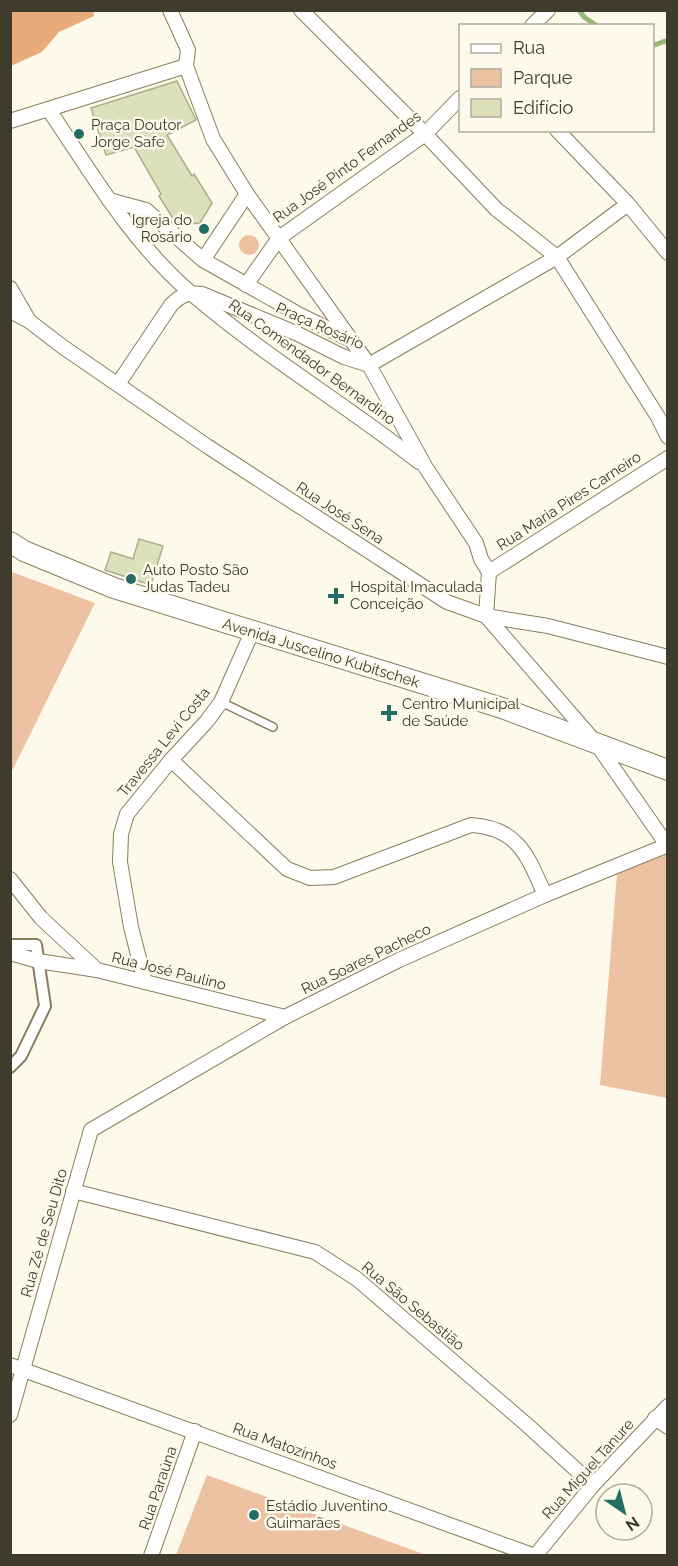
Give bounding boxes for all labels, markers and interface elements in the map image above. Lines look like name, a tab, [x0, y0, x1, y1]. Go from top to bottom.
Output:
legend	[459, 24, 654, 132]
text: Rua	[513, 37, 545, 58]
text: Parque	[513, 67, 573, 88]
text: Edifício	[513, 97, 573, 118]
street label: Rua José Pinto Fernandes	[270, 107, 424, 227]
place label: Praça Doutor Jorge Safe	[91, 116, 182, 151]
marker: Praça Doutor Jorge Safe	[72, 127, 86, 141]
place label: Igreja do Rosário	[132, 211, 192, 246]
marker: Igreja do Rosário	[197, 222, 211, 236]
street label: Rua Comendador Bernardino	[225, 295, 399, 429]
street label: Praça Rosário	[273, 299, 367, 353]
street label: Rua Maria Pires Carneiro	[493, 448, 645, 554]
street label: Rua José Sena	[293, 478, 387, 548]
place label: Auto Posto São Judas Tadeu	[143, 561, 249, 596]
marker: Auto Posto São Judas Tadeu	[124, 572, 138, 586]
place label: Hospital Imaculada Conceição	[350, 578, 483, 613]
marker: Hospital Imaculada Conceição	[327, 587, 345, 605]
street label: Avenida Juscelino Kubitschek	[220, 614, 422, 692]
street label: Travessa Levi Costa	[114, 684, 214, 800]
place label: Centro Municipal de Saúde	[402, 695, 521, 730]
marker: Centro Municipal de Saúde	[380, 704, 398, 722]
street label: Rua Soares Pacheco	[298, 920, 434, 998]
street label: Rua José Paulino	[110, 948, 228, 994]
street label: Rua Zé de Seu Dito	[17, 1167, 71, 1299]
street label: Rua São Sebastião	[358, 1258, 468, 1354]
street label: Rua Miguel Tanure	[538, 1415, 638, 1523]
street label: Rua Matozinhos	[230, 1419, 340, 1473]
street label: Rua Paraúna	[135, 1444, 181, 1532]
north arrow	[594, 1482, 654, 1542]
place label: Estádio Juventino Guimarães	[266, 1497, 388, 1532]
marker: Estádio Juventino Guimarães	[247, 1508, 261, 1522]
text: N	[622, 1513, 643, 1535]

